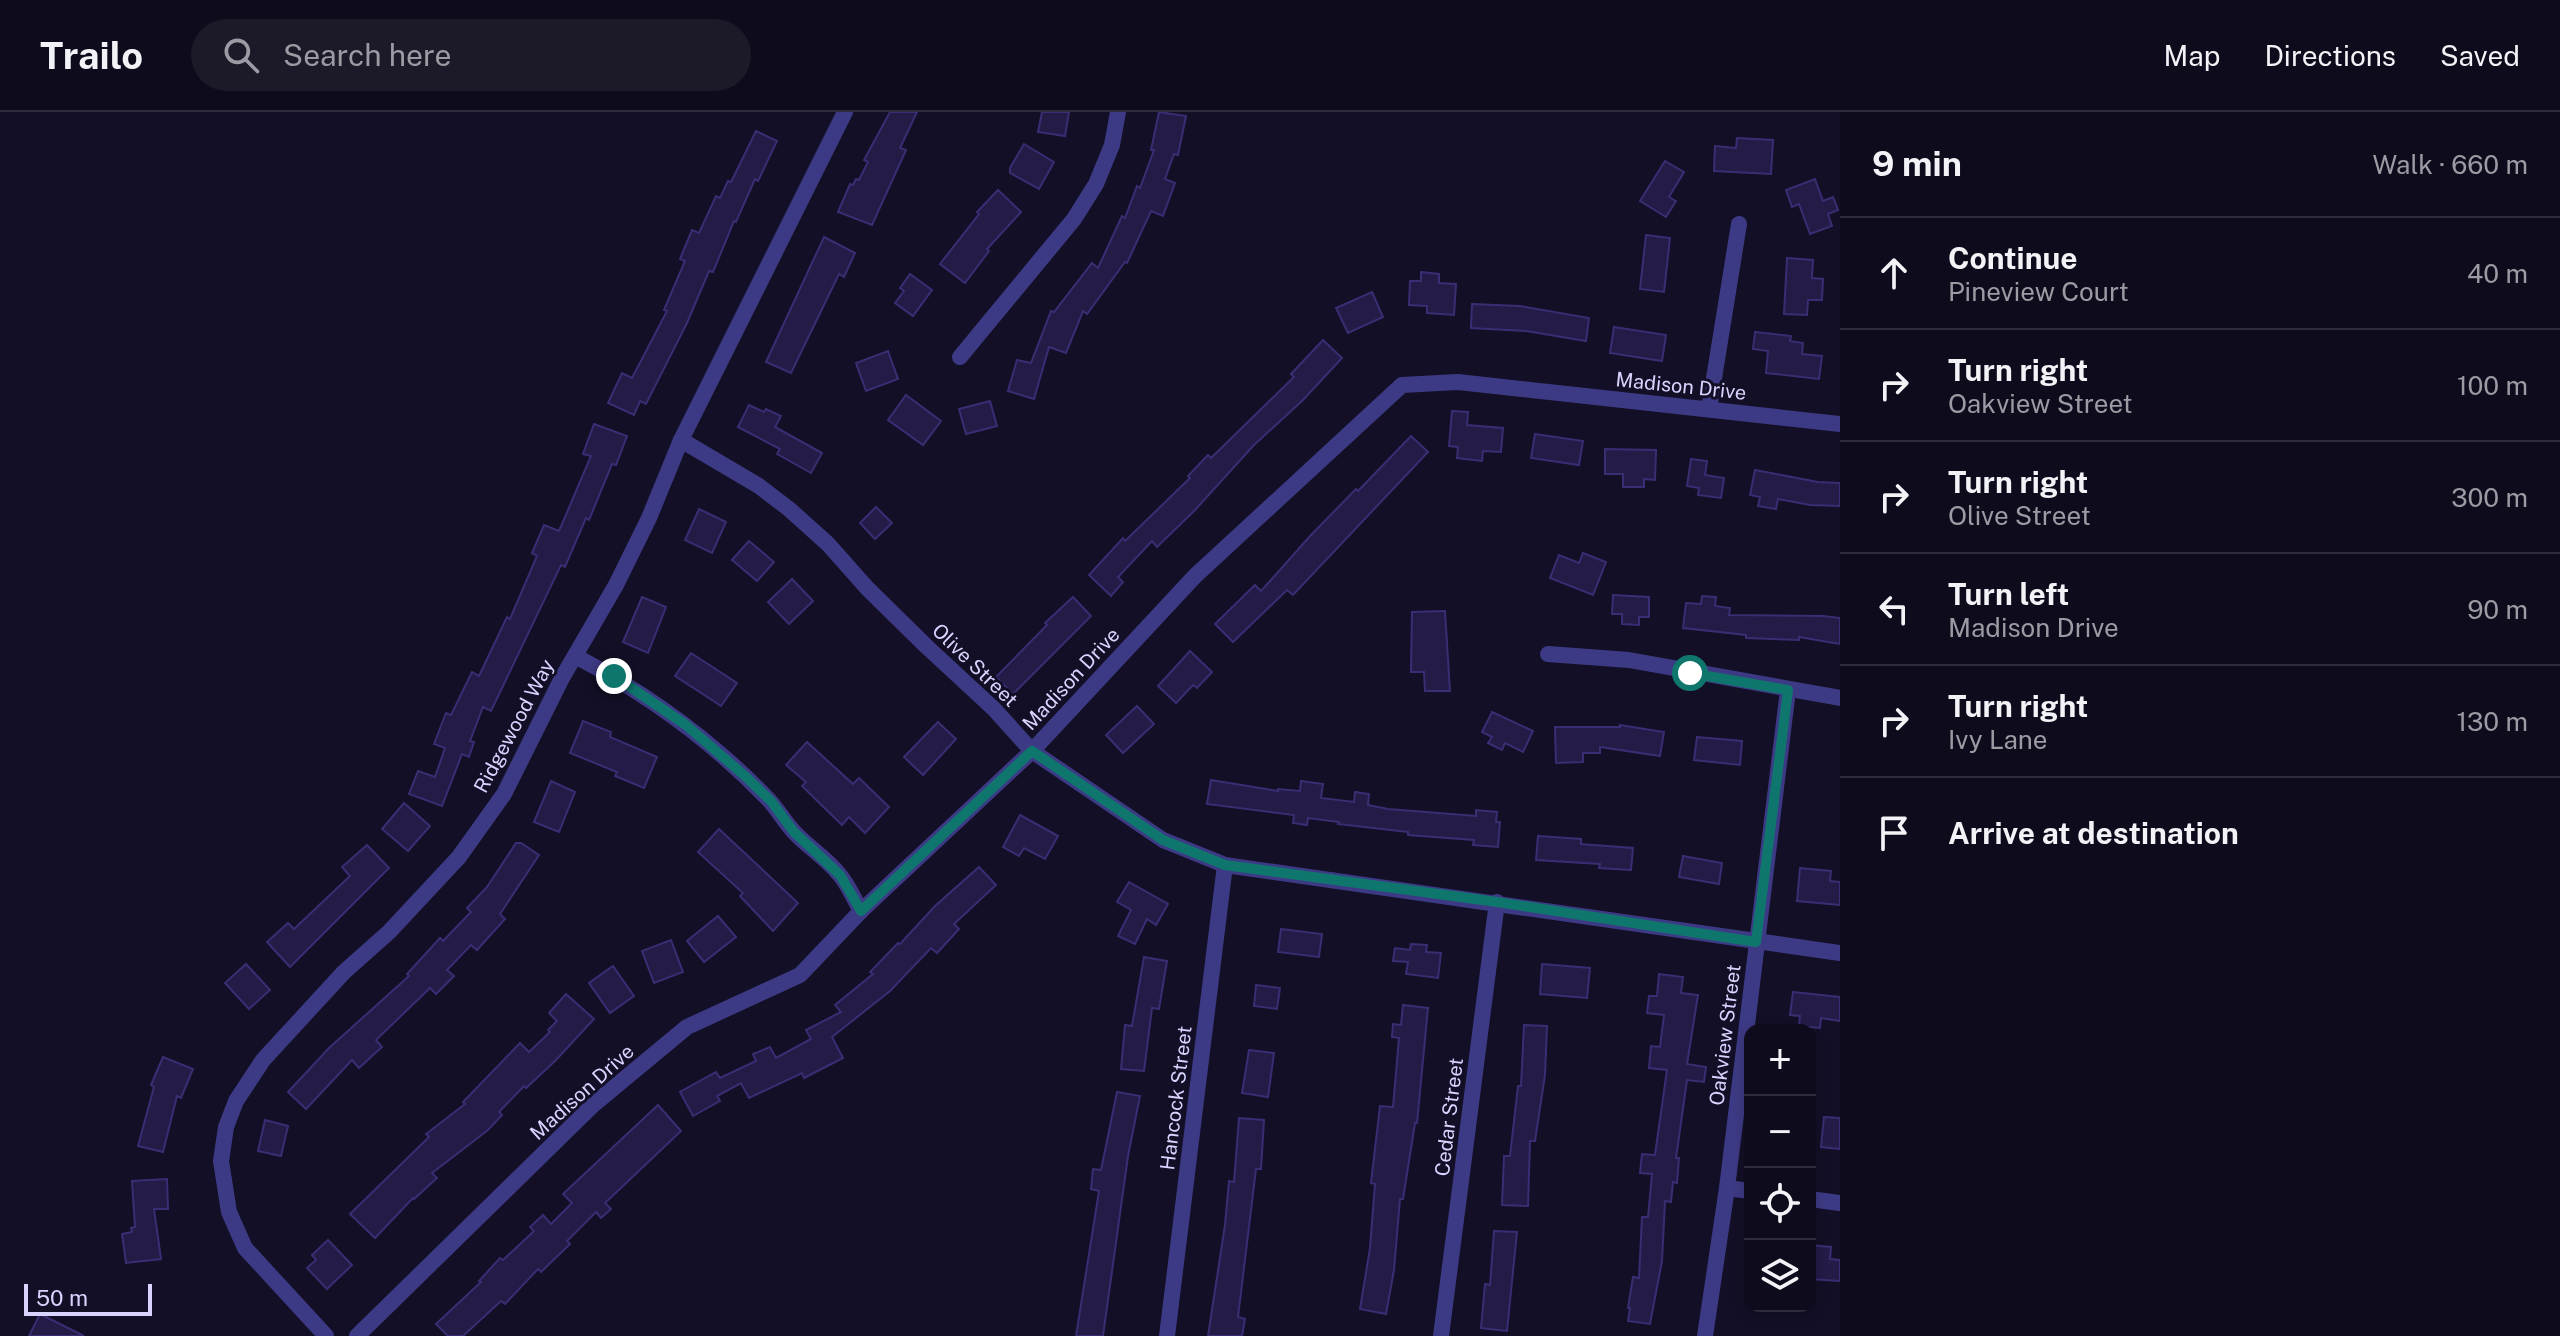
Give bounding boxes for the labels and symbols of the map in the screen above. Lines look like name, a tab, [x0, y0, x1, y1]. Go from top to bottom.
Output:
street label: Madison Drive	[1614, 367, 1748, 405]
street label: Olive Street	[927, 618, 1023, 712]
street label: Madison Drive	[1017, 623, 1125, 735]
street label: Ridgewood Way	[469, 655, 559, 797]
route start	[1672, 655, 1708, 691]
route end	[596, 658, 632, 694]
street label: Oakview Street	[1704, 963, 1746, 1107]
street label: Hancock Street	[1155, 1024, 1197, 1172]
street label: Madison Drive	[525, 1039, 639, 1145]
street label: Cedar Street	[1430, 1056, 1468, 1178]
scale bar	[24, 1280, 152, 1316]

